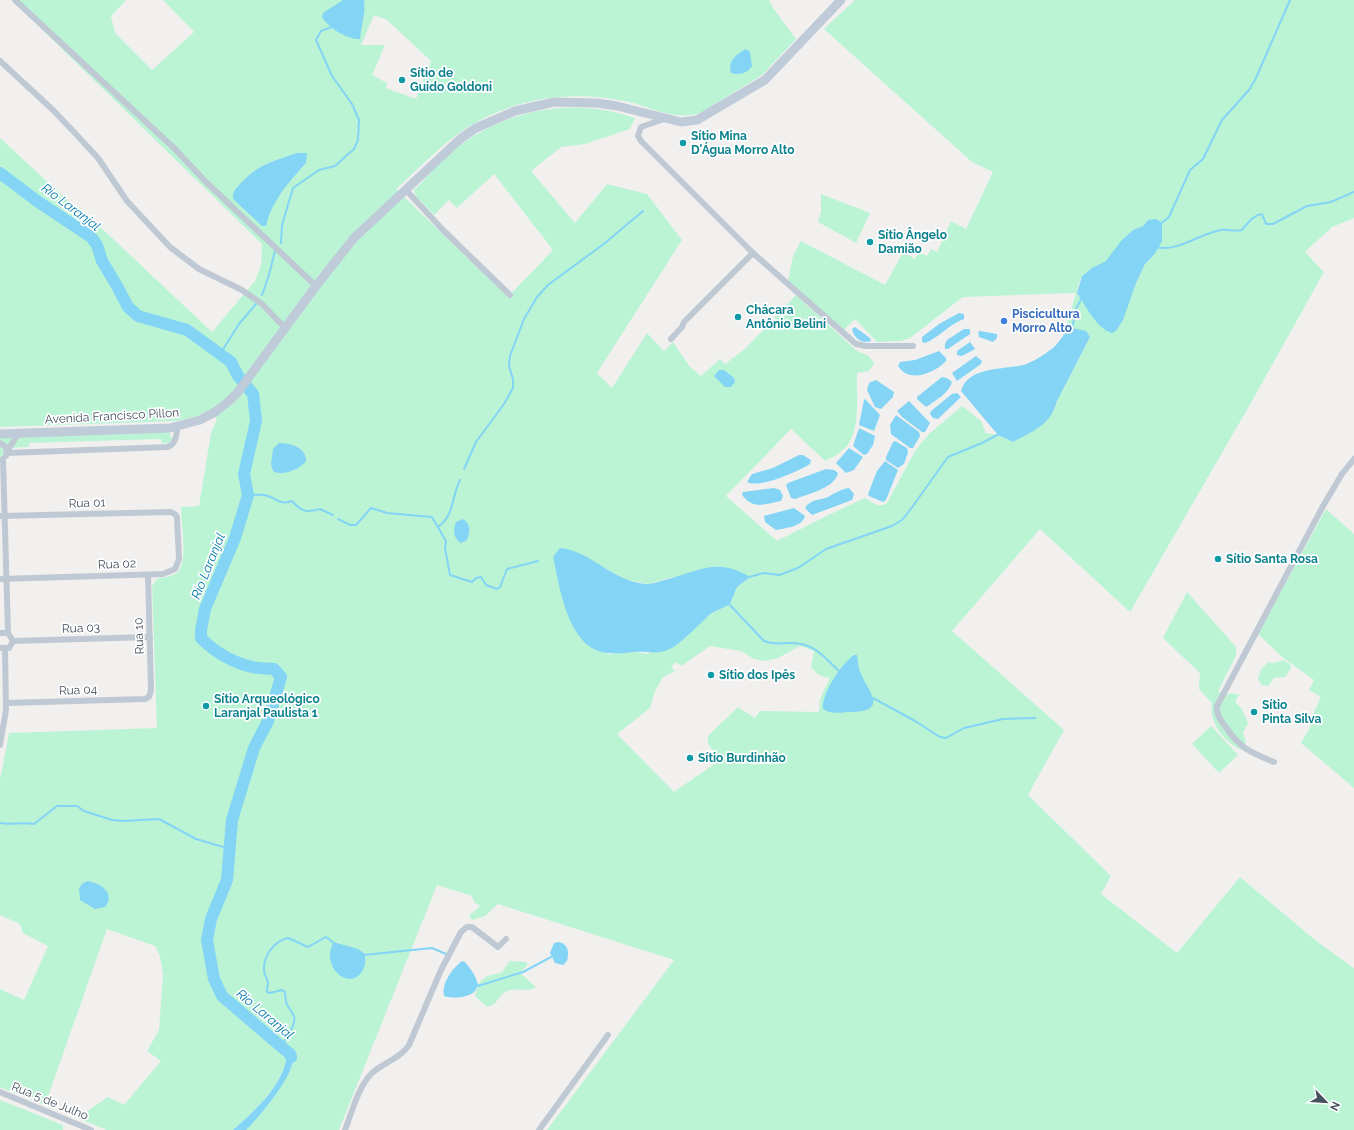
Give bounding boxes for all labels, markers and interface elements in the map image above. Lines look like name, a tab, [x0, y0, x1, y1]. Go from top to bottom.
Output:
place label: Sítio de Guido Goldoni	[410, 66, 492, 94]
marker: Sítio de Guido Goldoni	[397, 75, 407, 85]
place label: Sítio Mina D'Água Morro Alto	[691, 129, 794, 157]
marker: Sítio Mina D'Água Morro Alto	[678, 138, 688, 148]
water label: Rio Laranjal	[39, 180, 104, 234]
place label: Sítio Ângelo Damião	[878, 227, 947, 256]
marker: Sítio Ângelo Damião	[865, 237, 875, 247]
place label: Chácara Antônio Belini	[746, 303, 826, 331]
place label: Piscicultura Morro Alto	[1012, 307, 1080, 335]
marker: Chácara Antônio Belini	[733, 312, 743, 322]
marker: Piscicultura Morro Alto	[999, 316, 1009, 326]
street label: Avenida Francisco Pillon	[45, 405, 179, 427]
street label: Rua 01	[68, 495, 106, 511]
water label: Rio Laranjal	[188, 530, 228, 601]
place label: Sítio Santa Rosa	[1226, 552, 1318, 566]
marker: Sítio Santa Rosa	[1213, 554, 1223, 564]
street label: Rua 02	[98, 556, 136, 572]
street label: Rua 10	[131, 617, 147, 655]
street label: Rua 03	[62, 620, 100, 636]
place label: Sítio dos Ipês	[719, 668, 795, 682]
marker: Sítio dos Ipês	[706, 670, 716, 680]
street label: Rua 04	[59, 682, 98, 698]
place label: Sítio Arqueológico Laranjal Paulista 1	[214, 692, 320, 720]
place label: Sítio Pinta Silva	[1262, 698, 1321, 726]
marker: Sítio Arqueológico Laranjal Paulista 1	[201, 701, 211, 711]
marker: Sítio Pinta Silva	[1249, 707, 1259, 717]
place label: Sítio Burdinhão	[698, 751, 786, 765]
marker: Sítio Burdinhão	[685, 753, 695, 763]
water label: Rio Laranjal	[233, 986, 297, 1042]
street label: Rua 5 de Julho	[10, 1079, 90, 1123]
north arrow	[1306, 1082, 1346, 1122]
text: N	[1327, 1099, 1342, 1113]

